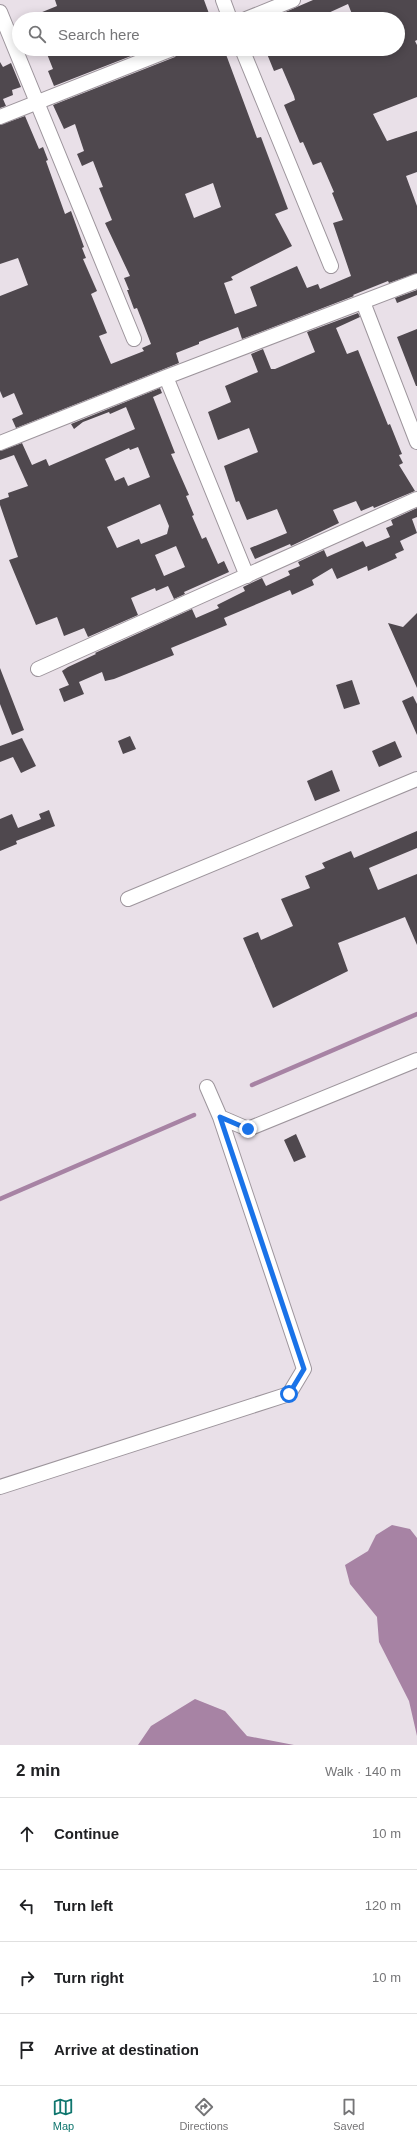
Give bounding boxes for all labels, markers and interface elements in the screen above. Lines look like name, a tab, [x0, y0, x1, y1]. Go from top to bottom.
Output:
search box	[12, 12, 405, 56]
icon: search	[26, 23, 48, 45]
text: Search here	[58, 26, 140, 43]
route end	[239, 1120, 257, 1138]
route start	[280, 1385, 298, 1403]
text: 2 min	[16, 1761, 60, 1780]
text: Walk · 140 m	[325, 1764, 401, 1779]
icon: ahead	[16, 1823, 38, 1845]
text: Continue	[54, 1825, 119, 1842]
text: 10 m	[372, 1826, 401, 1841]
icon: left	[16, 1895, 38, 1917]
text: Turn left	[54, 1897, 113, 1914]
text: 120 m	[365, 1898, 401, 1913]
icon: right	[16, 1967, 38, 1989]
text: Turn right	[54, 1969, 124, 1986]
text: 10 m	[372, 1970, 401, 1985]
icon: arrive	[16, 2039, 38, 2061]
text: Arrive at destination	[54, 2041, 199, 2058]
tab: Map	[52, 2096, 74, 2132]
tab: Directions	[179, 2096, 228, 2132]
tab: Saved	[333, 2096, 364, 2132]

